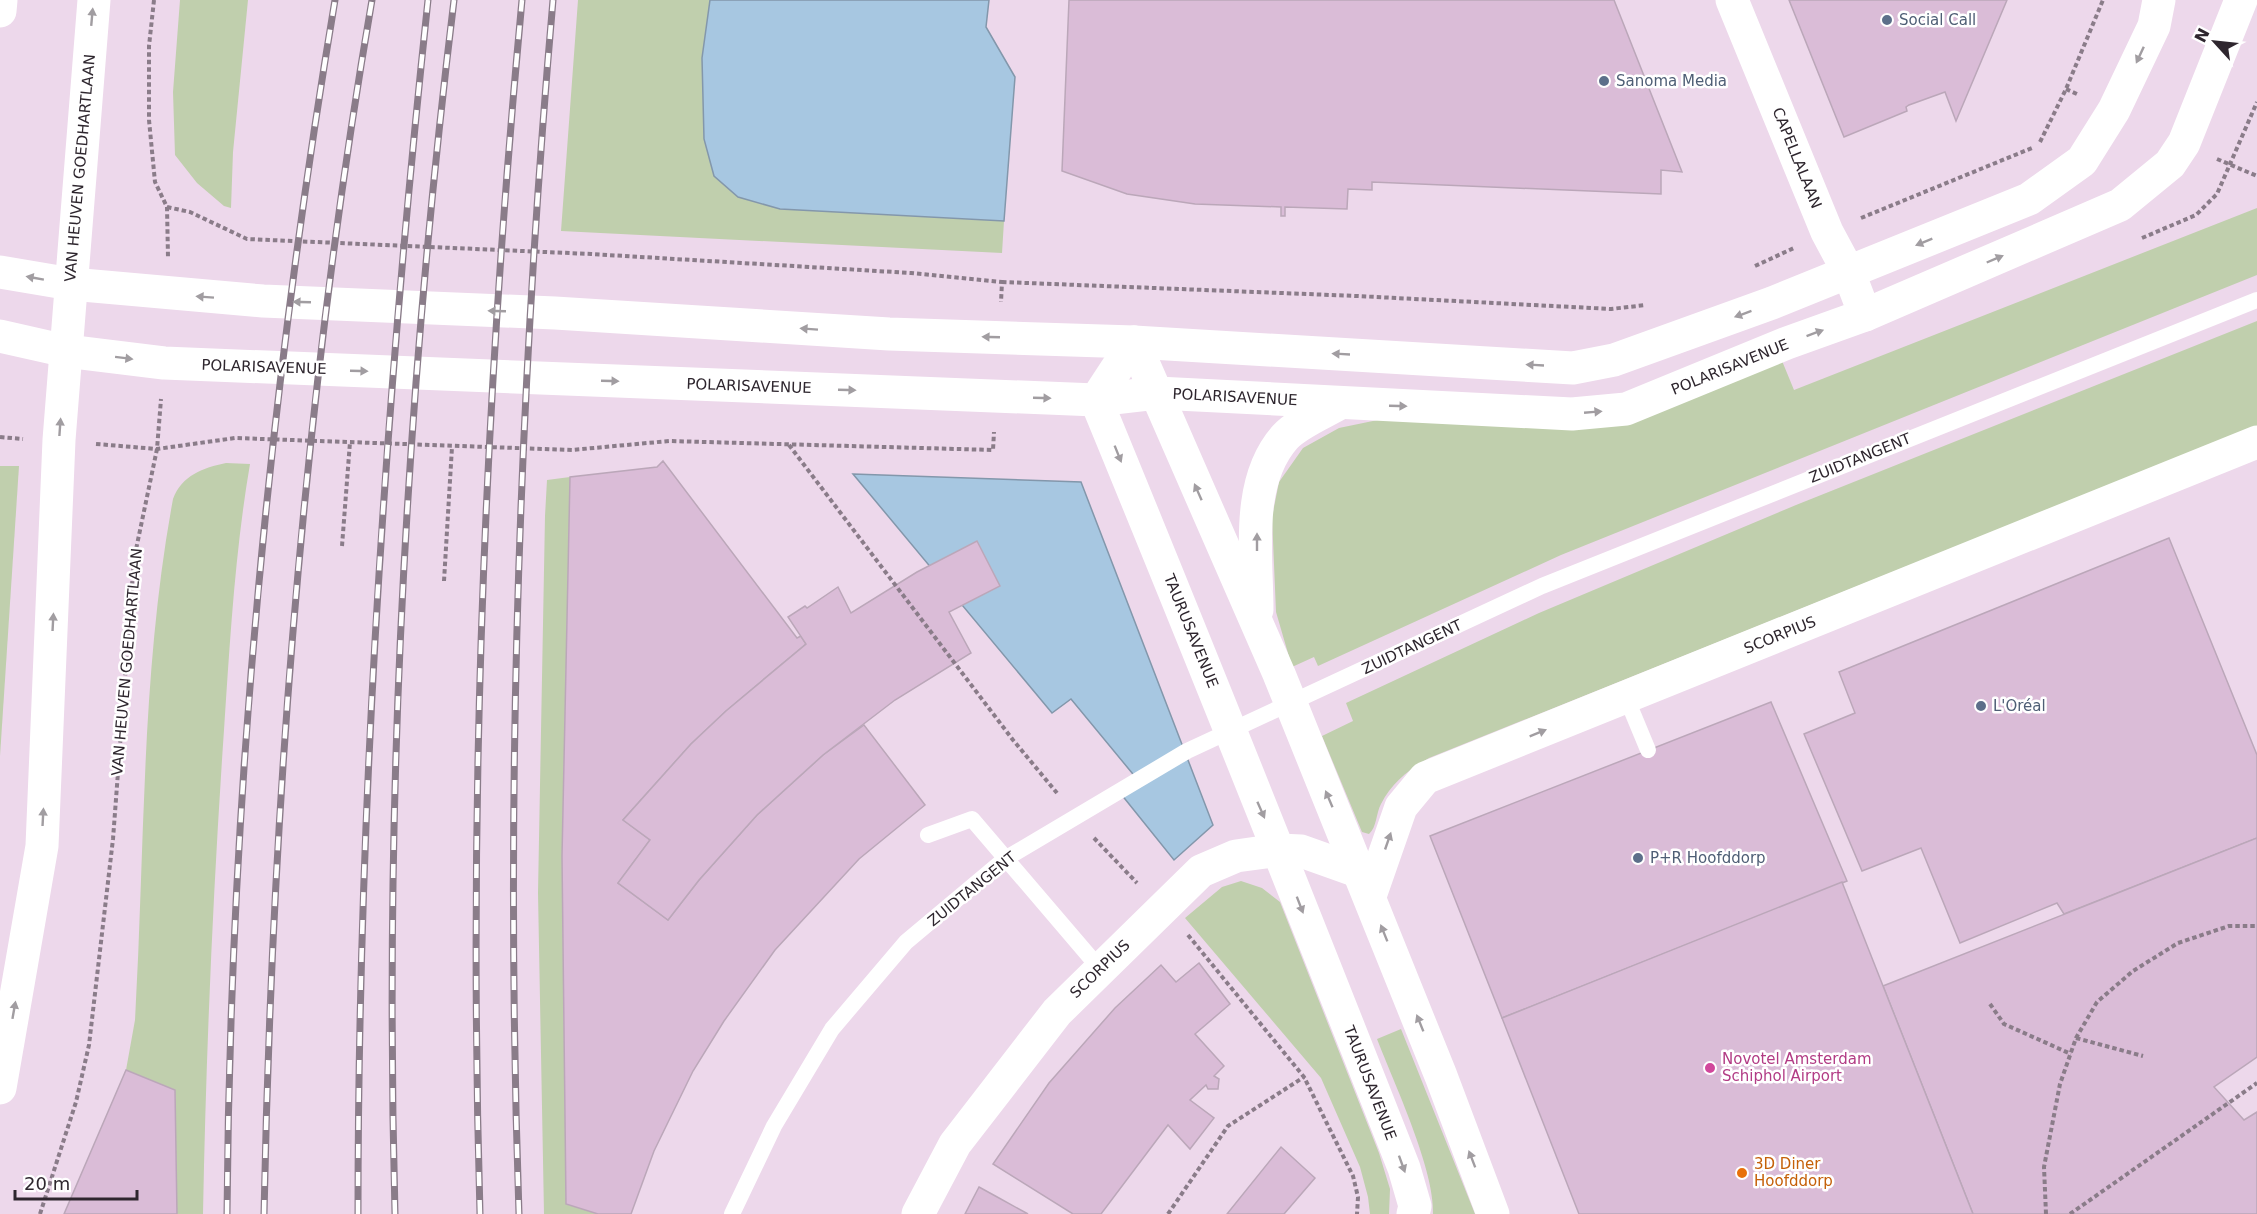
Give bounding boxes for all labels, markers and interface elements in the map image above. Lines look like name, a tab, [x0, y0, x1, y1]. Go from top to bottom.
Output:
one-way arrow	[88, 7, 97, 26]
place label: Social Call	[1899, 11, 1976, 29]
north arrow	[2185, 12, 2245, 72]
marker: Social Call	[1880, 13, 1894, 27]
text: N	[2191, 25, 2214, 46]
one-way arrow	[2135, 46, 2144, 63]
street label: VAN HEUVEN GOEDHARTLAAN	[61, 53, 99, 283]
place label: Sanoma Media	[1616, 72, 1727, 90]
marker: Sanoma Media	[1597, 74, 1611, 88]
street label: CAPELLALAAN	[1769, 105, 1825, 211]
one-way arrow	[1915, 238, 1933, 247]
one-way arrow	[1986, 254, 2004, 263]
one-way arrow	[26, 273, 45, 282]
one-way arrow	[196, 292, 215, 301]
one-way arrow	[293, 298, 312, 307]
one-way arrow	[487, 306, 506, 315]
one-way arrow	[1733, 309, 1751, 319]
one-way arrow	[800, 324, 819, 334]
one-way arrow	[1806, 328, 1824, 338]
one-way arrow	[982, 332, 1001, 342]
street label: POLARISAVENUE	[1669, 335, 1791, 399]
one-way arrow	[1331, 349, 1350, 358]
one-way arrow	[115, 354, 134, 363]
street label: POLARISAVENUE	[201, 356, 327, 378]
one-way arrow	[1526, 361, 1545, 370]
one-way arrow	[350, 366, 369, 375]
street label: POLARISAVENUE	[686, 375, 812, 397]
one-way arrow	[601, 376, 620, 385]
one-way arrow	[838, 385, 857, 394]
street label: POLARISAVENUE	[1172, 385, 1298, 409]
one-way arrow	[1032, 394, 1051, 403]
one-way arrow	[1388, 401, 1407, 410]
one-way arrow	[1583, 407, 1602, 417]
one-way arrow	[56, 418, 65, 437]
street label: ZUIDTANGENT	[1806, 429, 1914, 487]
one-way arrow	[1113, 446, 1123, 464]
one-way arrow	[1193, 482, 1203, 500]
one-way arrow	[1252, 532, 1262, 551]
street label: VAN HEUVEN GOEDHARTLAAN	[108, 547, 146, 777]
street label: TAURUSAVENUE	[1160, 571, 1222, 691]
street label: SCORPIUS	[1741, 612, 1819, 658]
one-way arrow	[48, 613, 57, 632]
street label: ZUIDTANGENT	[1359, 616, 1466, 678]
place label: L'Oréal	[1993, 697, 2046, 715]
marker: L'Oréal	[1974, 699, 1988, 713]
one-way arrow	[1529, 727, 1547, 737]
one-way arrow	[1324, 789, 1334, 807]
one-way arrow	[1257, 801, 1266, 819]
one-way arrow	[39, 808, 48, 827]
one-way arrow	[1384, 832, 1394, 850]
street label: ZUIDTANGENT	[924, 847, 1020, 930]
place label: P+R Hoofddorp	[1650, 849, 1766, 867]
marker: P+R Hoofddorp	[1631, 851, 1645, 865]
one-way arrow	[1296, 896, 1305, 914]
one-way arrow	[1379, 924, 1388, 942]
street label: SCORPIUS	[1066, 936, 1134, 1002]
one-way arrow	[10, 1000, 19, 1019]
one-way arrow	[1415, 1013, 1425, 1031]
street label: TAURUSAVENUE	[1340, 1022, 1400, 1143]
place label: Novotel Amsterdam Schiphol Airport	[1722, 1050, 1872, 1085]
marker: Novotel Amsterdam Schiphol Airport	[1703, 1061, 1717, 1075]
one-way arrow	[1467, 1150, 1477, 1168]
place label: 3D Diner Hoofddorp	[1754, 1155, 1833, 1190]
one-way arrow	[1397, 1156, 1407, 1174]
scale bar	[15, 1163, 136, 1201]
marker: 3D Diner Hoofddorp	[1735, 1166, 1749, 1180]
text: 20 m	[24, 1173, 70, 1194]

